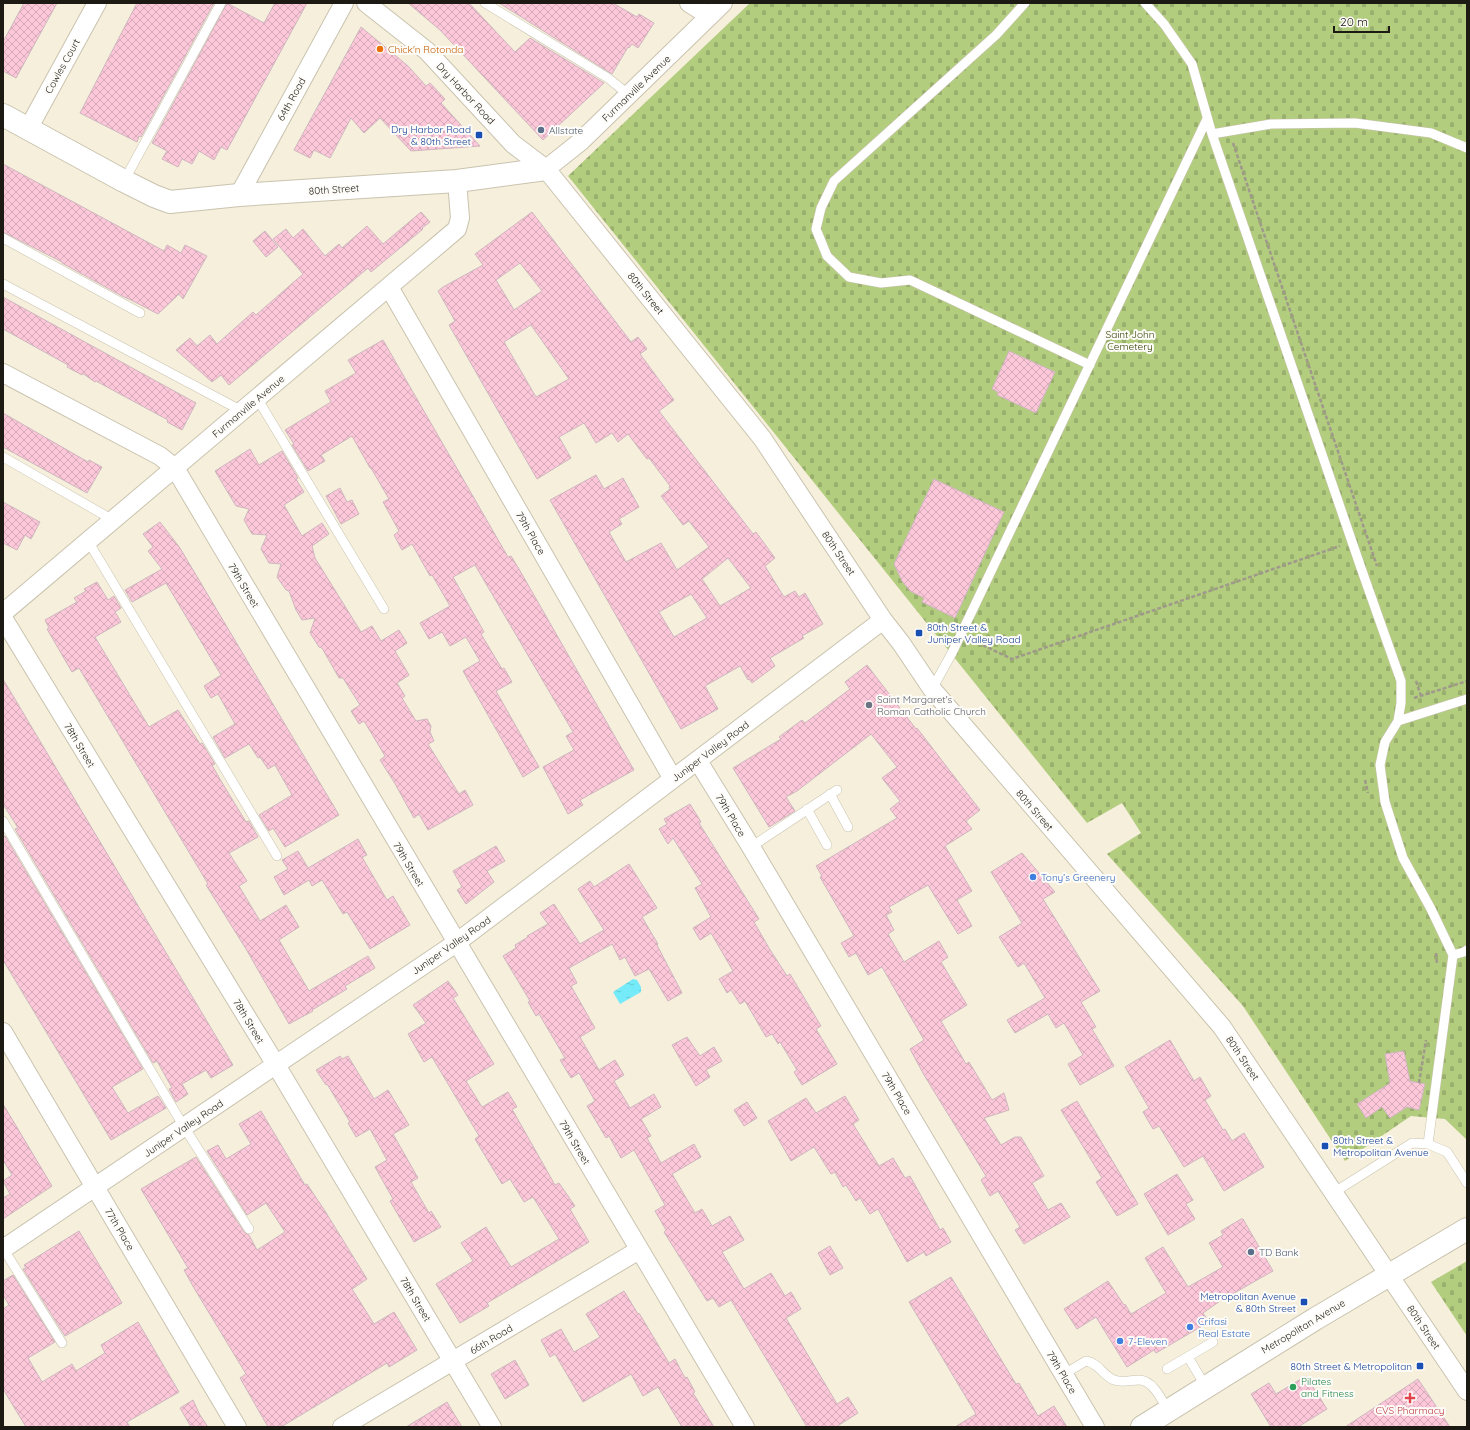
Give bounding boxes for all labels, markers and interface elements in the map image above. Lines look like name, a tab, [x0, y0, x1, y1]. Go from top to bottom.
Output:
scale bar	[1334, 8, 1389, 34]
text: 20 m	[1340, 14, 1368, 29]
street label: Cowles Court	[42, 36, 83, 96]
place label: Chick'n Rotonda	[388, 43, 463, 56]
marker: Chick'n Rotonda	[375, 44, 385, 54]
street label: Furmanville Avenue	[599, 52, 674, 124]
street label: Dry Harbor Road	[434, 60, 498, 127]
street label: 64th Road	[274, 75, 309, 123]
place label: Dry Harbor Road & 80th Street	[391, 123, 472, 148]
place label: Allstate	[549, 124, 584, 137]
marker: Allstate	[536, 125, 546, 135]
marker: Dry Harbor Road & 80th Street	[474, 130, 484, 140]
street label: 80th Street	[308, 181, 360, 198]
street label: 80th Street	[625, 270, 667, 317]
park label: Saint John Cemetery	[1106, 328, 1154, 353]
street label: Furmanville Avenue	[209, 372, 287, 440]
street label: 79th Place	[513, 509, 548, 557]
street label: 80th Street	[819, 529, 858, 578]
street label: 79th Street	[225, 561, 262, 610]
place label: 80th Street & Juniper Valley Road	[927, 621, 1021, 646]
marker: 80th Street & Juniper Valley Road	[914, 628, 924, 638]
place label: Saint Margaret's Roman Catholic Church	[877, 693, 986, 718]
marker: Saint Margaret's Roman Catholic Church	[864, 700, 874, 710]
street label: Juniper Valley Road	[669, 718, 752, 785]
street label: 78th Street	[61, 721, 98, 770]
street label: 80th Street	[1013, 787, 1056, 834]
street label: 79th Place	[713, 791, 749, 839]
street label: 79th Street	[390, 840, 427, 889]
place label: Tony’s Greenery	[1041, 871, 1116, 884]
marker: Tony’s Greenery	[1028, 872, 1038, 882]
street label: Juniper Valley Road	[409, 913, 493, 978]
street label: 78th Street	[230, 997, 267, 1046]
street label: 80th Street	[1223, 1034, 1262, 1083]
street label: 79th Place	[879, 1069, 915, 1117]
street label: Juniper Valley Road	[141, 1097, 226, 1160]
street label: 79th Street	[556, 1118, 593, 1167]
place label: 80th Street & Metropolitan Avenue	[1333, 1134, 1429, 1159]
marker: 80th Street & Metropolitan Avenue	[1320, 1141, 1330, 1151]
street label: 77th Place	[102, 1206, 137, 1253]
place label: TD Bank	[1259, 1246, 1299, 1259]
marker: TD Bank	[1246, 1247, 1256, 1257]
street label: 78th Street	[397, 1275, 434, 1324]
place label: Metropolitan Avenue & 80th Street	[1200, 1290, 1297, 1315]
street label: Metropolitan Avenue	[1259, 1296, 1348, 1357]
marker: Metropolitan Avenue & 80th Street	[1299, 1297, 1309, 1307]
street label: 80th Street	[1404, 1303, 1443, 1352]
place label: Crifasi Real Estate	[1198, 1315, 1251, 1340]
street label: 66th Road	[468, 1322, 515, 1357]
marker: Crifasi Real Estate	[1185, 1322, 1195, 1332]
place label: 7-Eleven	[1128, 1335, 1167, 1348]
marker: 7-Eleven	[1115, 1336, 1125, 1346]
street label: 79th Place	[1044, 1348, 1080, 1396]
place label: 80th Street & Metropolitan	[1291, 1360, 1412, 1373]
marker: 80th Street & Metropolitan	[1415, 1361, 1425, 1371]
place label: Pilates and Fitness	[1301, 1375, 1354, 1400]
marker: Pilates and Fitness	[1288, 1382, 1298, 1392]
marker: CVS Pharmacy	[1405, 1393, 1415, 1403]
place label: CVS Pharmacy	[1375, 1404, 1445, 1417]

